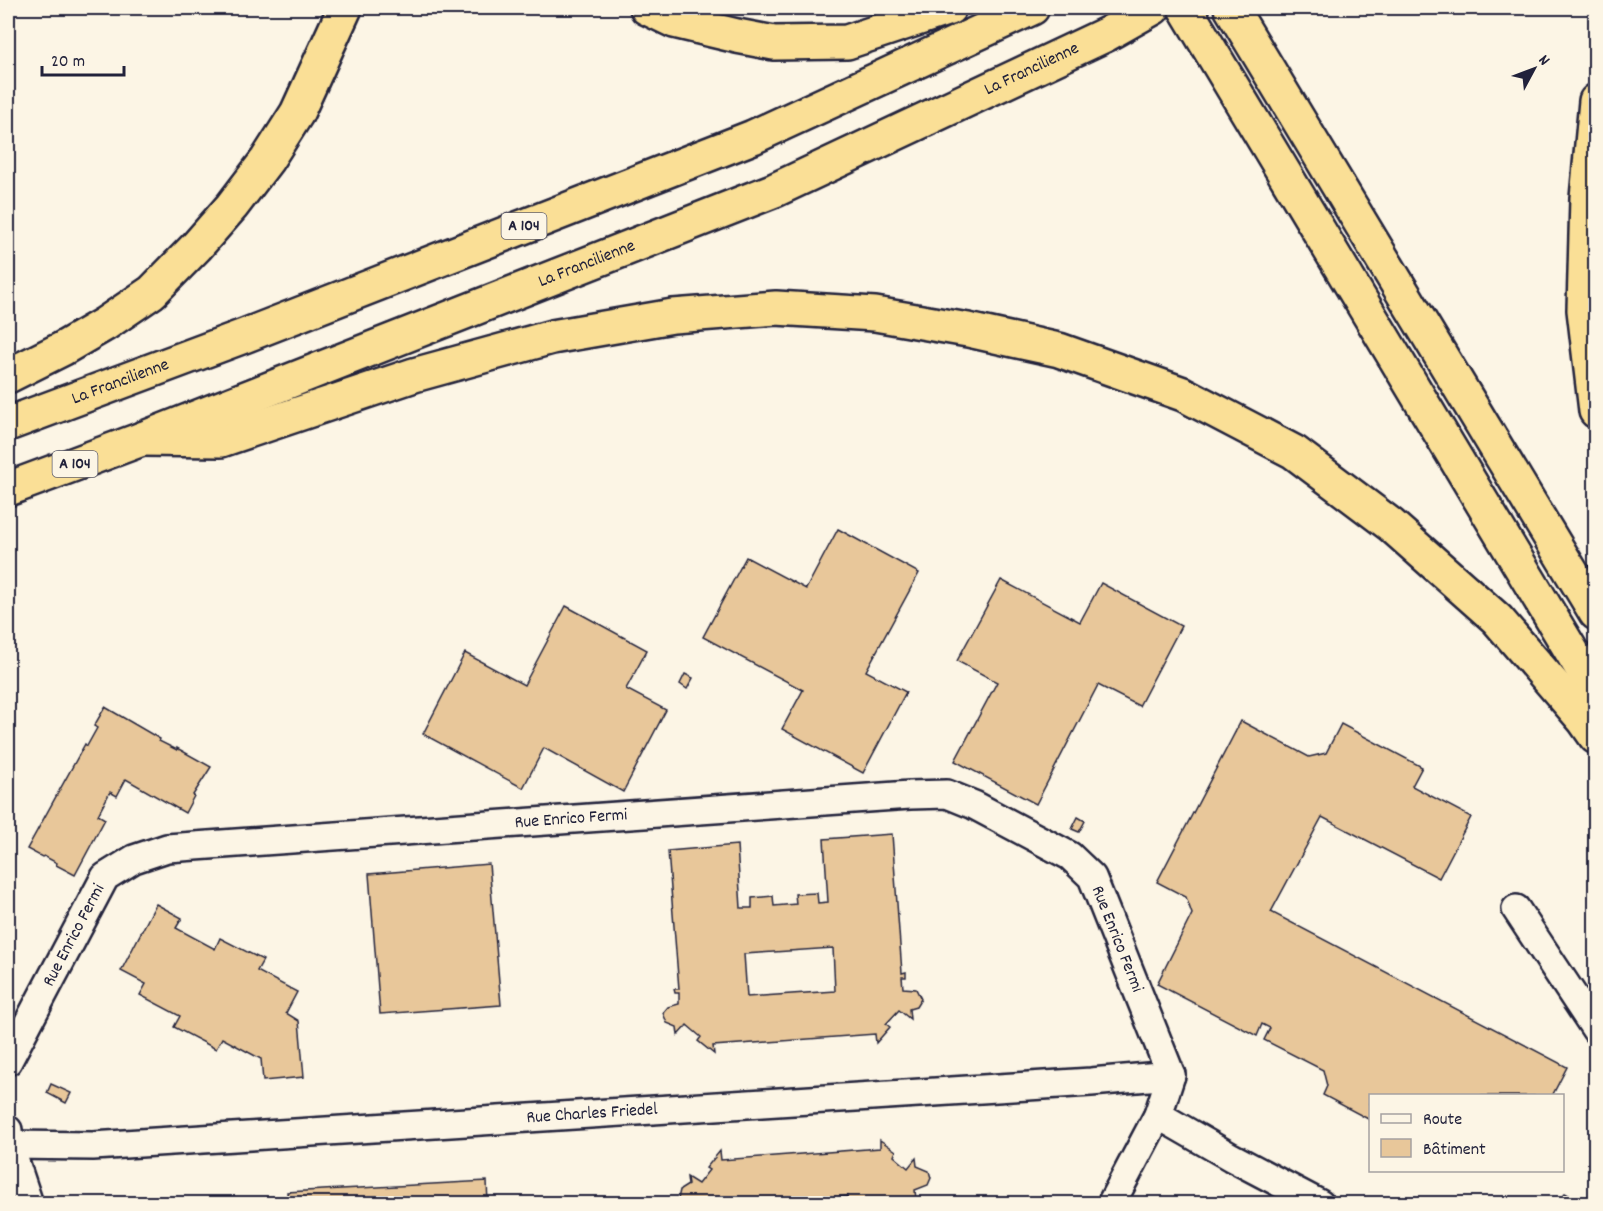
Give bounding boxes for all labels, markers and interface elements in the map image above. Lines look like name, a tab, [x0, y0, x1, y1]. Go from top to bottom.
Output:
street label: La Francilienne	[980, 36, 1083, 102]
scale bar	[42, 39, 124, 77]
north arrow	[1504, 39, 1564, 99]
text: 20 m	[51, 50, 85, 75]
text: N	[1532, 50, 1555, 71]
road number: A 104	[502, 213, 546, 239]
street label: La Francilienne	[535, 234, 639, 294]
street label: La Francilienne	[68, 352, 173, 412]
road number: A 104	[52, 451, 98, 477]
street label: Rue Enrico Fermi	[514, 803, 628, 836]
street label: Rue Enrico Fermi	[37, 880, 112, 991]
street label: Rue Enrico Fermi	[1084, 882, 1149, 996]
legend	[1369, 1094, 1564, 1172]
street label: Rue Charles Friedel	[526, 1097, 659, 1131]
text: Route	[1423, 1108, 1462, 1133]
text: Bâtiment	[1423, 1138, 1486, 1163]

